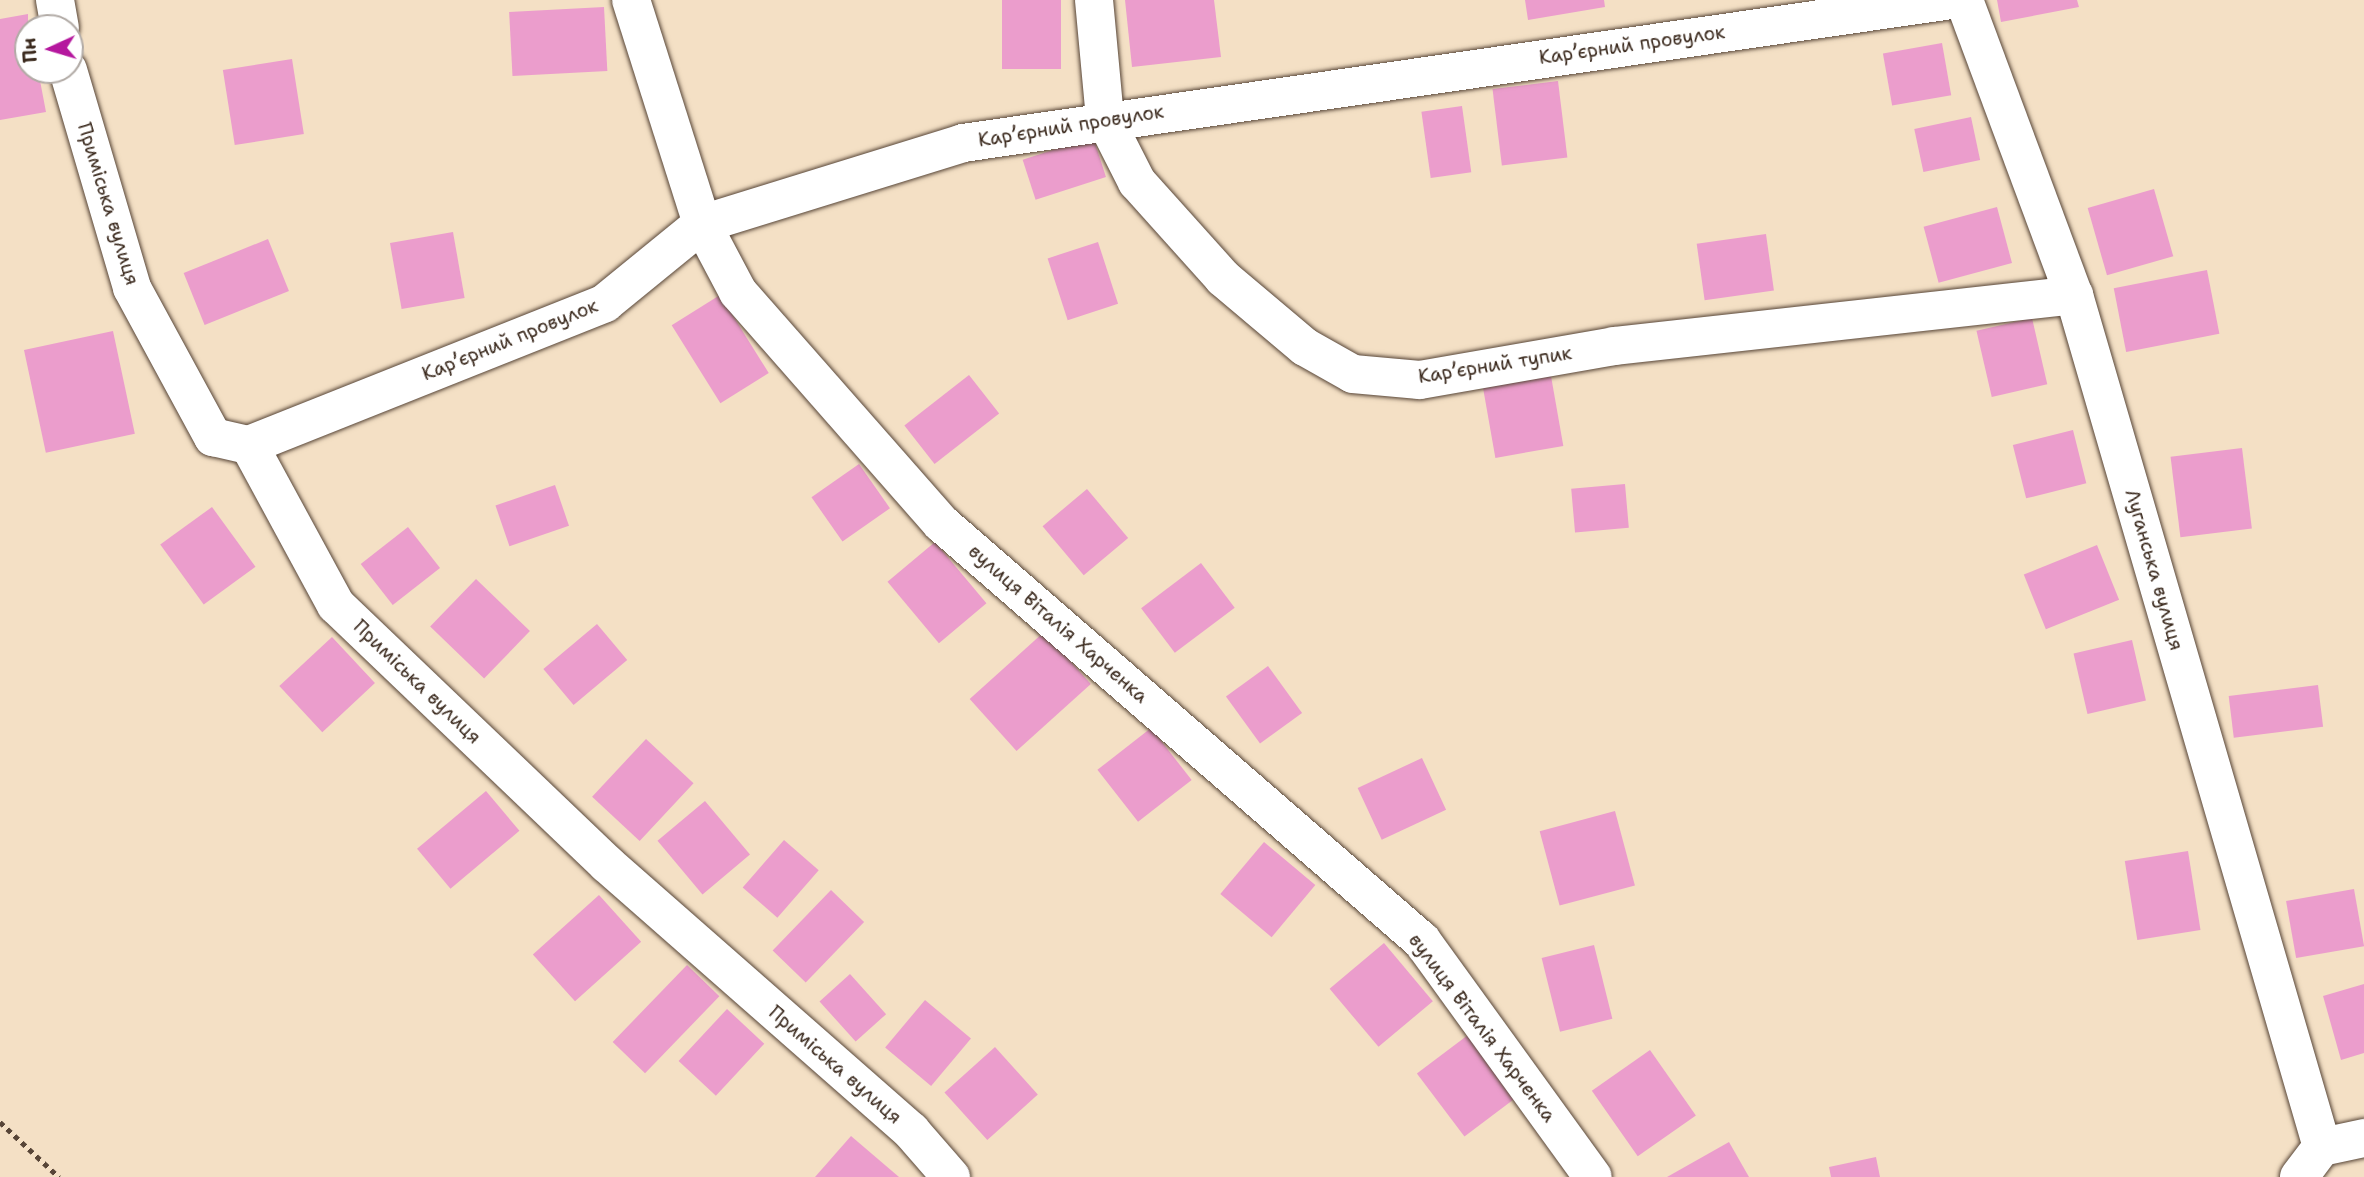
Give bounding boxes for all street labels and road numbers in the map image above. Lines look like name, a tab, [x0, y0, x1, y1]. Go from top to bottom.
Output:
street label: Карʼєрний провулок	[1538, 21, 1726, 69]
street label: Карʼєрний провулок	[977, 100, 1165, 152]
street label: Приміська вулиця	[72, 120, 144, 288]
street label: Карʼєрний провулок	[419, 294, 601, 386]
street label: Карʼєрний тупик	[1417, 342, 1573, 388]
street label: Луганська вулиця	[2120, 487, 2188, 653]
street label: вулиця Віталія Харченка	[964, 540, 1152, 708]
street label: Приміська вулиця	[348, 615, 486, 749]
street label: вулиця Віталія Харченка	[1404, 929, 1560, 1127]
street label: Приміська вулиця	[764, 1001, 906, 1129]

